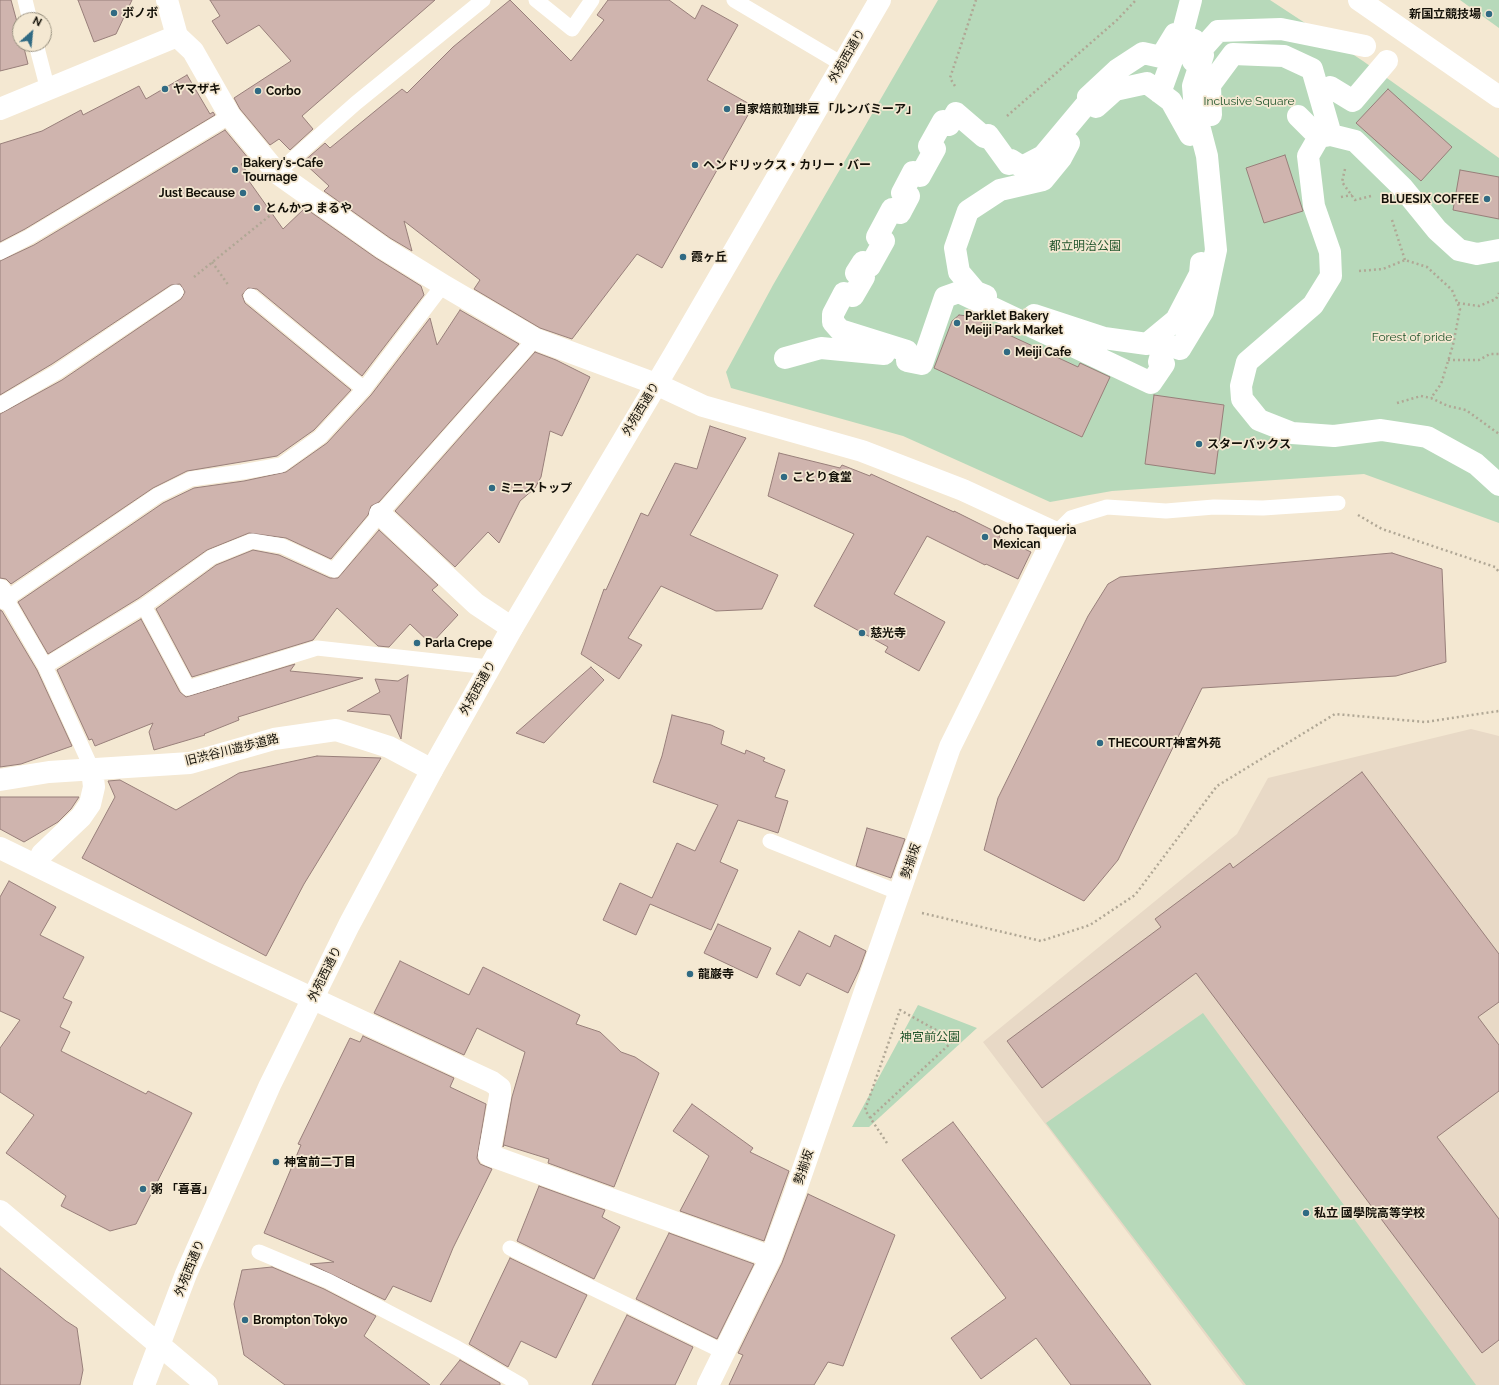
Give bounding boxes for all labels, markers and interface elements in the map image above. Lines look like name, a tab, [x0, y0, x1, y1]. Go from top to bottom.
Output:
place label: ボノボ	[122, 6, 158, 20]
place label: 新国立競技場	[1409, 7, 1481, 21]
marker: ボノボ	[109, 8, 119, 18]
marker: 新国立競技場	[1484, 9, 1494, 19]
north arrow	[12, 12, 52, 52]
text: N	[31, 14, 44, 29]
street label: 外苑西通り	[826, 26, 868, 86]
place label: ヤマザキ	[173, 82, 221, 96]
marker: ヤマザキ	[160, 84, 170, 94]
place label: Corbo	[266, 84, 301, 98]
marker: Corbo	[253, 86, 263, 96]
park label: Inclusive Square	[1203, 94, 1295, 108]
place label: 自家焙煎珈琲豆 「ルンバミーア」	[735, 102, 918, 116]
marker: 自家焙煎珈琲豆 「ルンバミーア」	[722, 104, 732, 114]
place label: Bakery's-Cafe Tournage	[243, 156, 323, 184]
place label: ヘンドリックス・カリー・バー	[703, 158, 871, 172]
marker: ヘンドリックス・カリー・バー	[690, 160, 700, 170]
marker: Bakery's-Cafe Tournage	[230, 165, 240, 175]
place label: Just Because	[159, 186, 235, 200]
marker: Just Because	[238, 188, 248, 198]
place label: BLUESIX COFFEE	[1381, 192, 1479, 206]
marker: BLUESIX COFFEE	[1482, 194, 1492, 204]
place label: とんかつ まるや	[265, 201, 352, 215]
marker: とんかつ まるや	[252, 203, 262, 213]
park label: 都立明治公園	[1049, 239, 1121, 253]
place label: 霞ヶ丘	[691, 250, 727, 264]
marker: 霞ヶ丘	[678, 252, 688, 262]
place label: Parklet Bakery Meiji Park Market	[965, 309, 1063, 337]
marker: Parklet Bakery Meiji Park Market	[952, 318, 962, 328]
park label: Forest of pride	[1372, 330, 1452, 344]
place label: Meiji Cafe	[1015, 345, 1071, 359]
marker: Meiji Cafe	[1002, 347, 1012, 357]
street label: 外苑西通り	[619, 380, 663, 438]
place label: スターバックス	[1207, 437, 1291, 451]
marker: スターバックス	[1194, 439, 1204, 449]
place label: ことり食堂	[792, 470, 852, 484]
marker: ことり食堂	[779, 472, 789, 482]
place label: ミニストップ	[500, 481, 572, 495]
marker: ミニストップ	[487, 483, 497, 493]
place label: Ocho Taqueria Mexican	[993, 523, 1076, 551]
marker: Ocho Taqueria Mexican	[980, 532, 990, 542]
place label: 慈光寺	[870, 626, 906, 640]
marker: 慈光寺	[857, 628, 867, 638]
place label: Parla Crepe	[425, 636, 492, 650]
marker: Parla Crepe	[412, 638, 422, 648]
street label: 外苑西通り	[457, 658, 499, 718]
street label: 旧渋谷川遊歩道路	[184, 731, 280, 769]
place label: THECOURT神宮外苑	[1108, 736, 1221, 750]
marker: THECOURT神宮外苑	[1095, 738, 1105, 748]
street label: 勢揃坂	[898, 842, 924, 880]
street label: 外苑西通り	[305, 944, 345, 1004]
place label: 龍巌寺	[698, 967, 734, 981]
marker: 龍巌寺	[685, 969, 695, 979]
park label: 神宮前公園	[900, 1030, 960, 1044]
street label: 勢揃坂	[791, 1148, 817, 1186]
place label: 神宮前二丁目	[284, 1155, 356, 1169]
marker: 神宮前二丁目	[271, 1157, 281, 1167]
place label: 粥 「喜喜」	[151, 1182, 214, 1196]
marker: 粥 「喜喜」	[138, 1184, 148, 1194]
place label: 私立 國學院高等学校	[1314, 1206, 1425, 1220]
marker: 私立 國學院高等学校	[1301, 1208, 1311, 1218]
street label: 外苑西通り	[172, 1237, 208, 1299]
place label: Brompton Tokyo	[253, 1313, 347, 1327]
marker: Brompton Tokyo	[240, 1315, 250, 1325]

